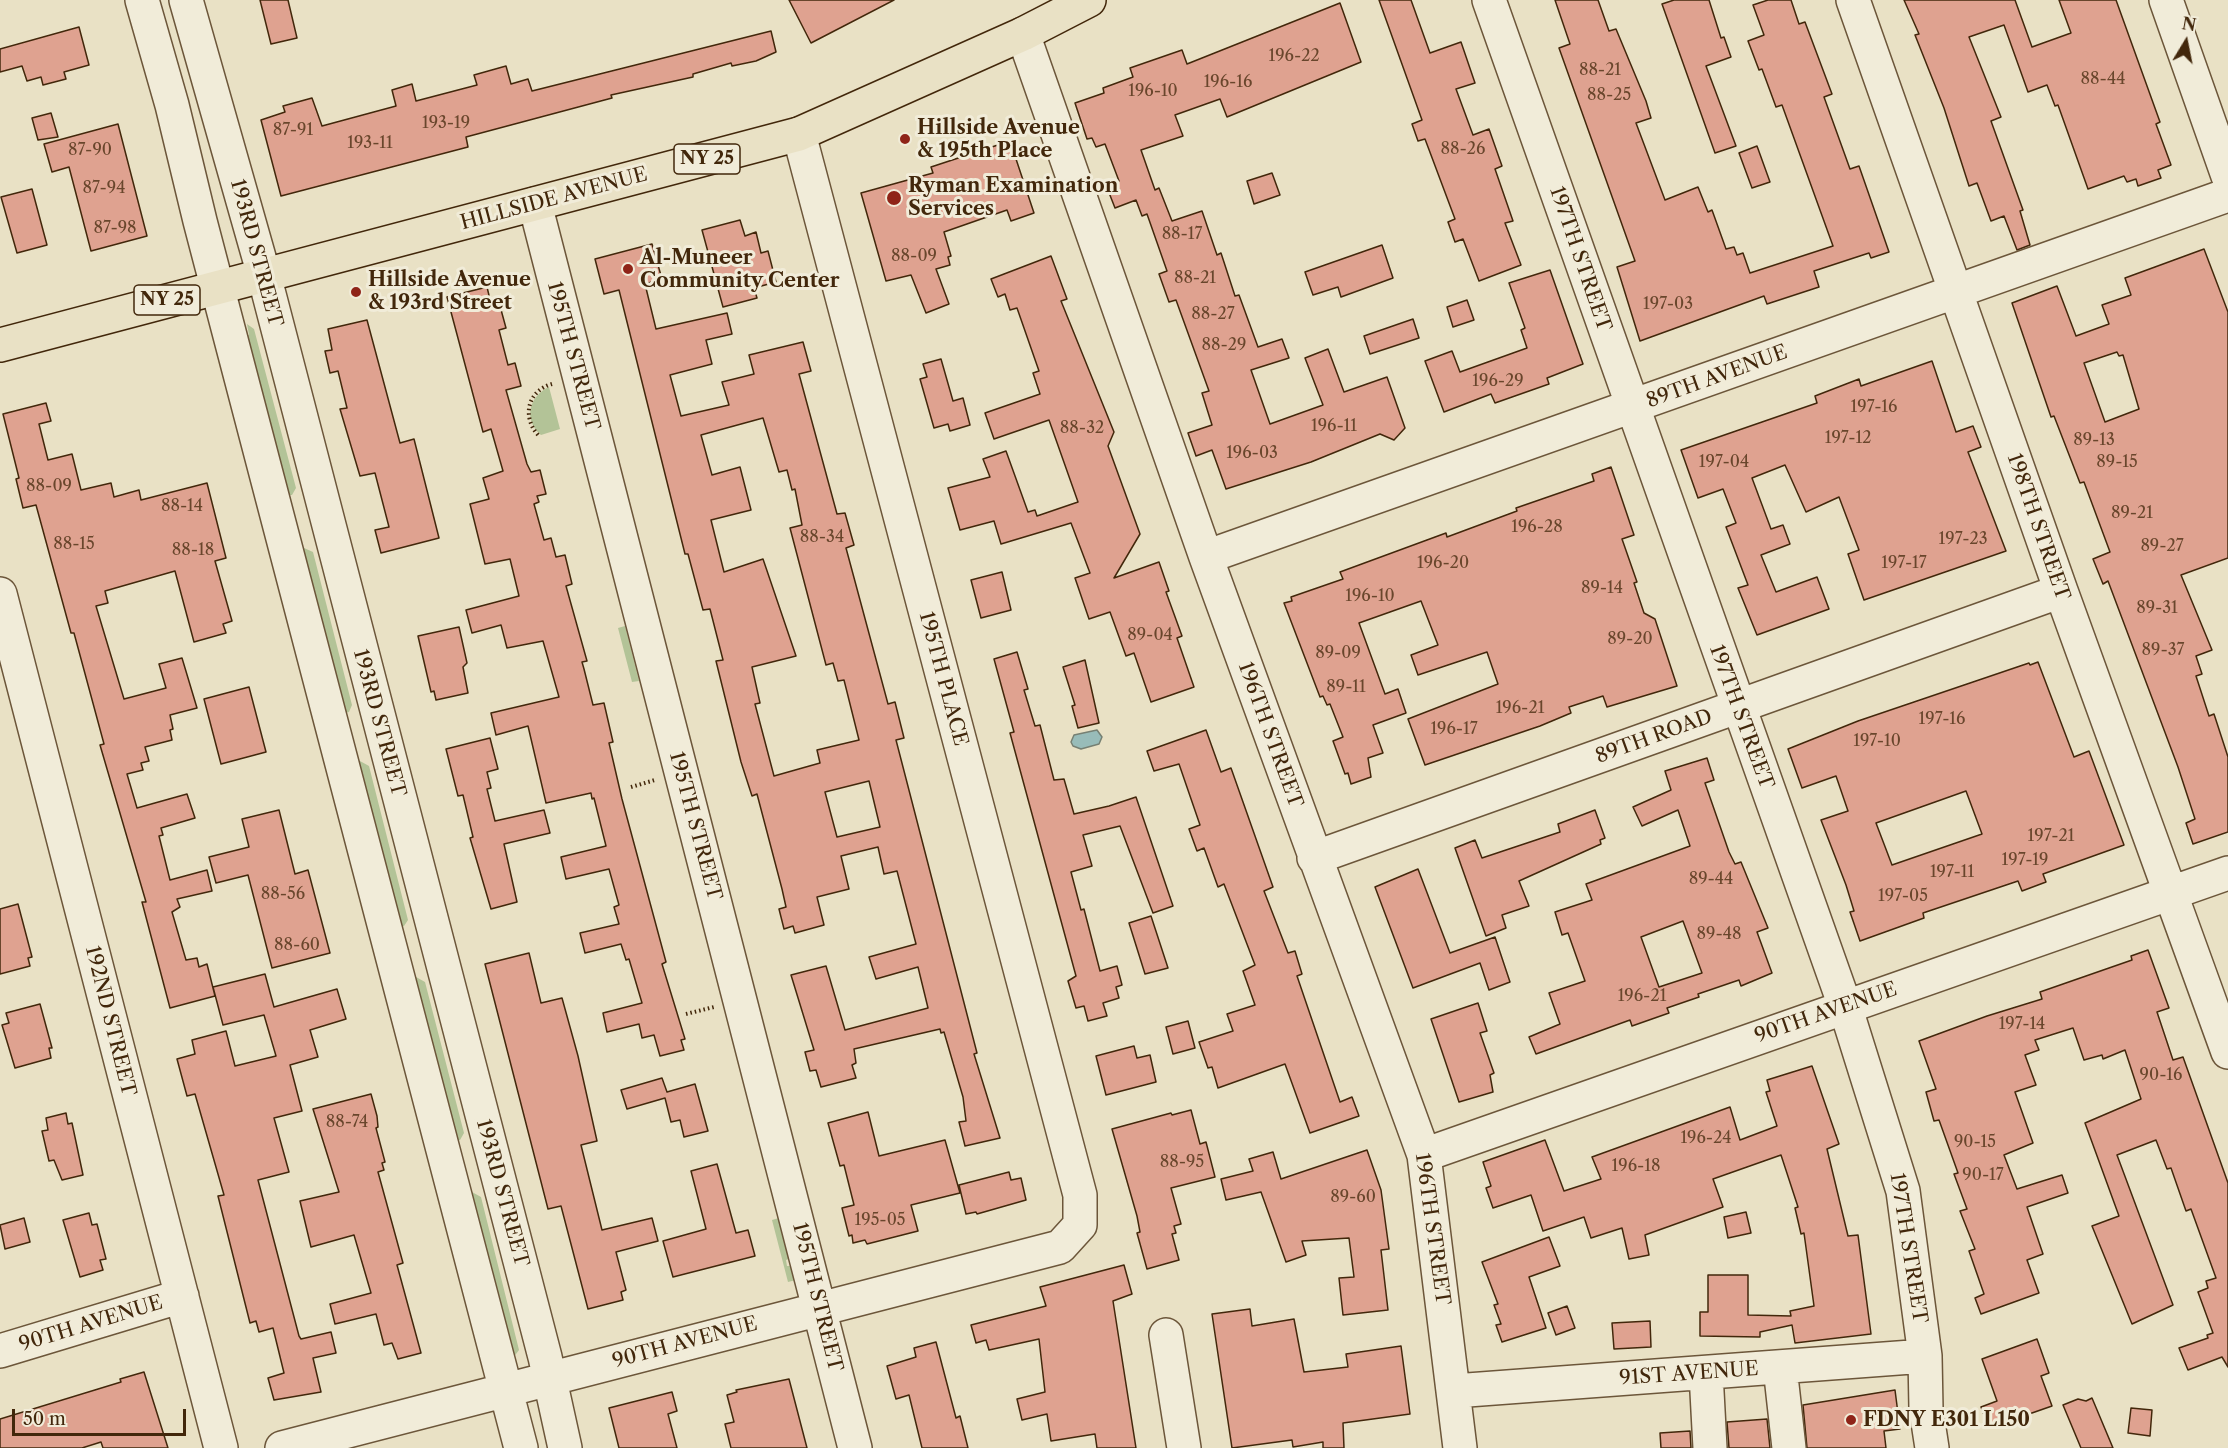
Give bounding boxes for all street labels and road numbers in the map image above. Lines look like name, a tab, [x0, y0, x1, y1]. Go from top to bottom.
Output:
road number: NY 25	[674, 144, 740, 174]
street label: HILLSIDE AVENUE	[458, 162, 650, 236]
street label: 193RD STREET	[225, 177, 287, 329]
street label: 197TH STREET	[1544, 183, 1616, 335]
street label: 195TH STREET	[542, 279, 604, 433]
road number: NY 25	[134, 285, 200, 315]
street label: 89TH AVENUE	[1643, 340, 1791, 414]
street label: 198TH STREET	[2002, 450, 2074, 604]
street label: 195TH PLACE	[914, 609, 972, 749]
street label: 197TH STREET	[1704, 642, 1778, 792]
street label: 193RD STREET	[348, 647, 410, 799]
street label: 196TH STREET	[1233, 659, 1307, 811]
street label: 89TH ROAD	[1592, 705, 1716, 769]
street label: 195TH STREET	[664, 749, 726, 903]
street label: 192ND STREET	[80, 943, 140, 1099]
street label: 90TH AVENUE	[1752, 977, 1900, 1049]
street label: 193RD STREET	[471, 1117, 533, 1269]
street label: 196TH STREET	[1409, 1152, 1455, 1306]
street label: 197TH STREET	[1884, 1171, 1932, 1325]
street label: 195TH STREET	[787, 1220, 847, 1374]
street label: 90TH AVENUE	[16, 1291, 166, 1357]
street label: 90TH AVENUE	[610, 1312, 760, 1374]
street label: 91ST AVENUE	[1619, 1357, 1759, 1391]

